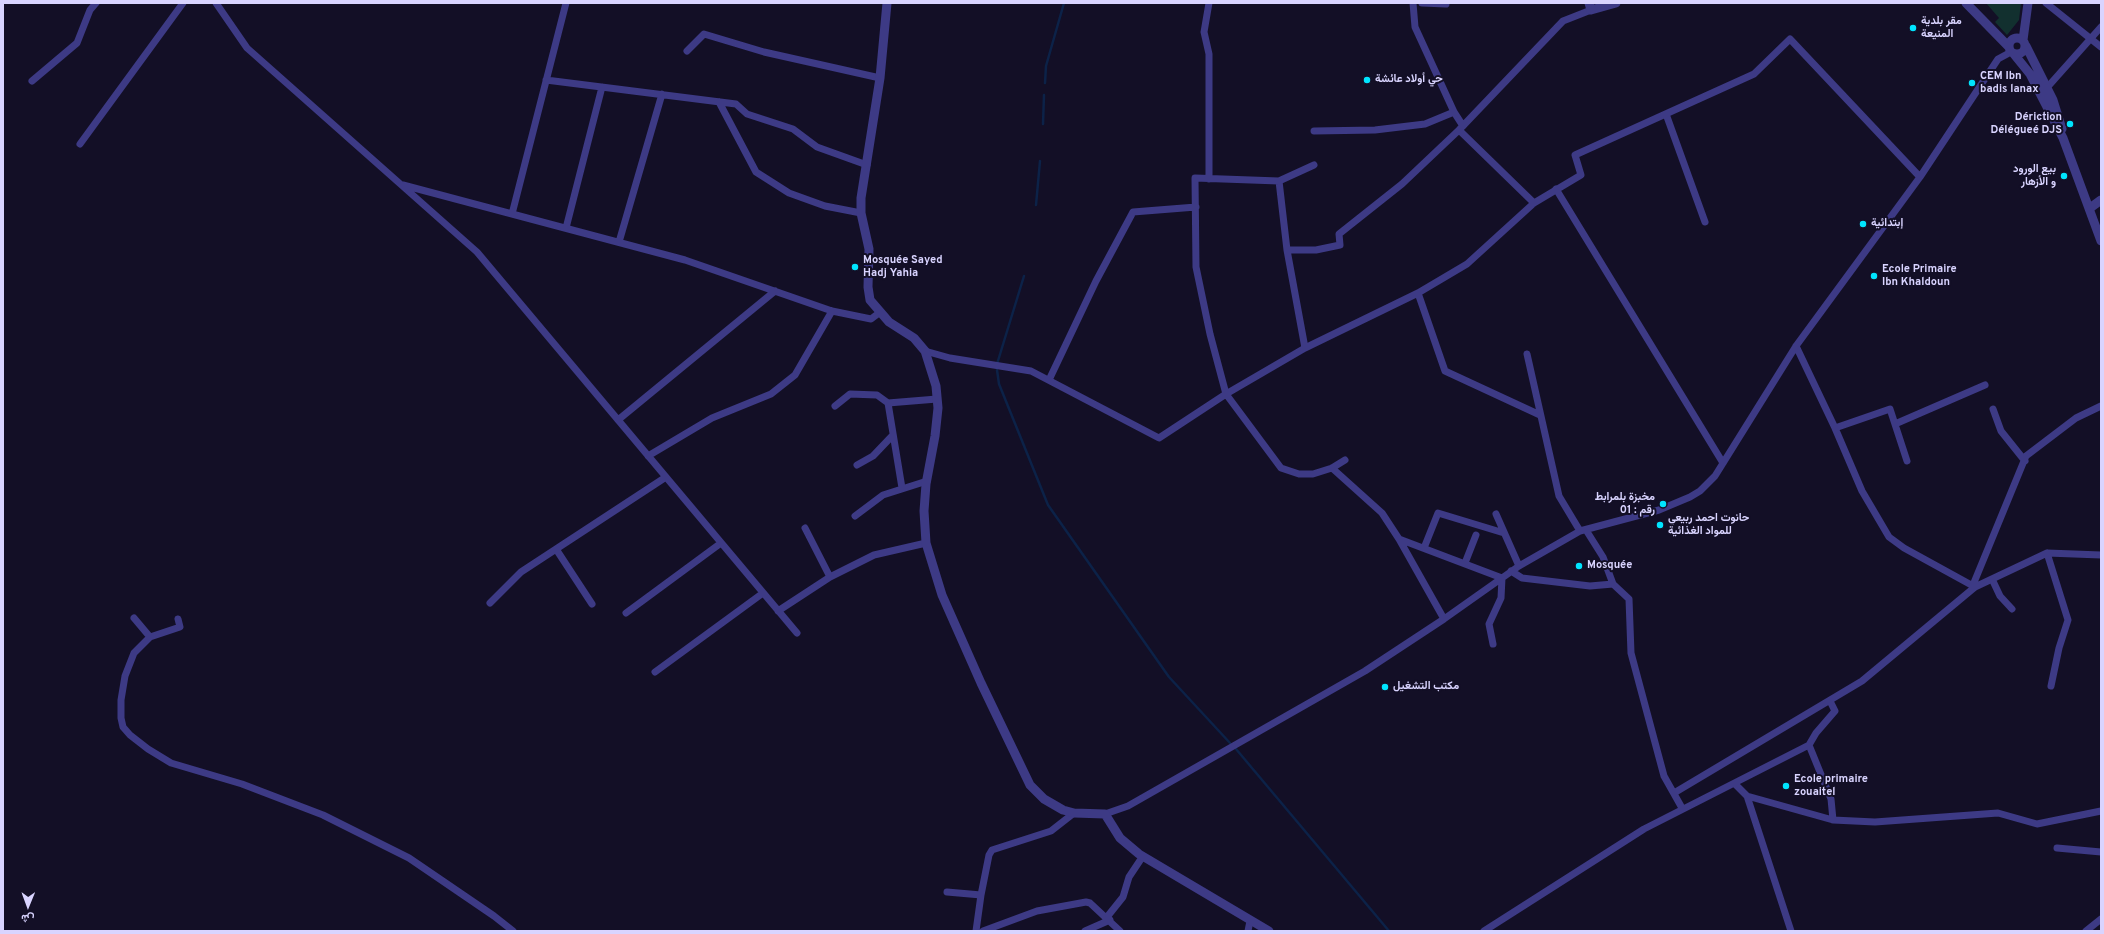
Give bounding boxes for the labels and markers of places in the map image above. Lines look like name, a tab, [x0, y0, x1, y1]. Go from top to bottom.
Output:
place label: مقر بلدية المنيعة	[1921, 15, 1962, 41]
marker: مقر بلدية المنيعة	[1908, 23, 1918, 33]
place label: CEM Ibn badis lanax	[1980, 70, 2039, 96]
place label: حي أولاد عائشة	[1375, 73, 1443, 87]
marker: حي أولاد عائشة	[1362, 75, 1372, 85]
marker: CEM Ibn badis lanax	[1967, 78, 1977, 88]
place label: Dériction Délégueé DJS	[1991, 111, 2062, 137]
marker: Dériction Délégueé DJS	[2065, 119, 2075, 129]
place label: بيع الورود و الأزهار	[2013, 163, 2056, 189]
marker: بيع الورود و الأزهار	[2059, 171, 2069, 181]
place label: إبتدائية	[1871, 217, 1903, 231]
marker: إبتدائية	[1858, 219, 1868, 229]
place label: Mosquée Sayed Hadj Yahia	[863, 254, 943, 280]
marker: Mosquée Sayed Hadj Yahia	[850, 262, 860, 272]
place label: Ecole Primaire Ibn Khaldoun	[1882, 263, 1957, 289]
marker: Ecole Primaire Ibn Khaldoun	[1869, 271, 1879, 281]
place label: مخبزة بلمرابط رقم : 01	[1595, 491, 1655, 517]
marker: مخبزة بلمرابط رقم : 01	[1658, 499, 1668, 509]
place label: حانوت احمد ربيعي للمواد الغذائية	[1668, 512, 1749, 538]
marker: حانوت احمد ربيعي للمواد الغذائية	[1655, 520, 1665, 530]
place label: Mosquée	[1587, 559, 1632, 573]
marker: Mosquée	[1574, 561, 1584, 571]
place label: مكتب التشغيل	[1393, 680, 1459, 694]
marker: مكتب التشغيل	[1380, 682, 1390, 692]
place label: Ecole primaire zouaitel	[1794, 773, 1868, 799]
marker: Ecole primaire zouaitel	[1781, 781, 1791, 791]

